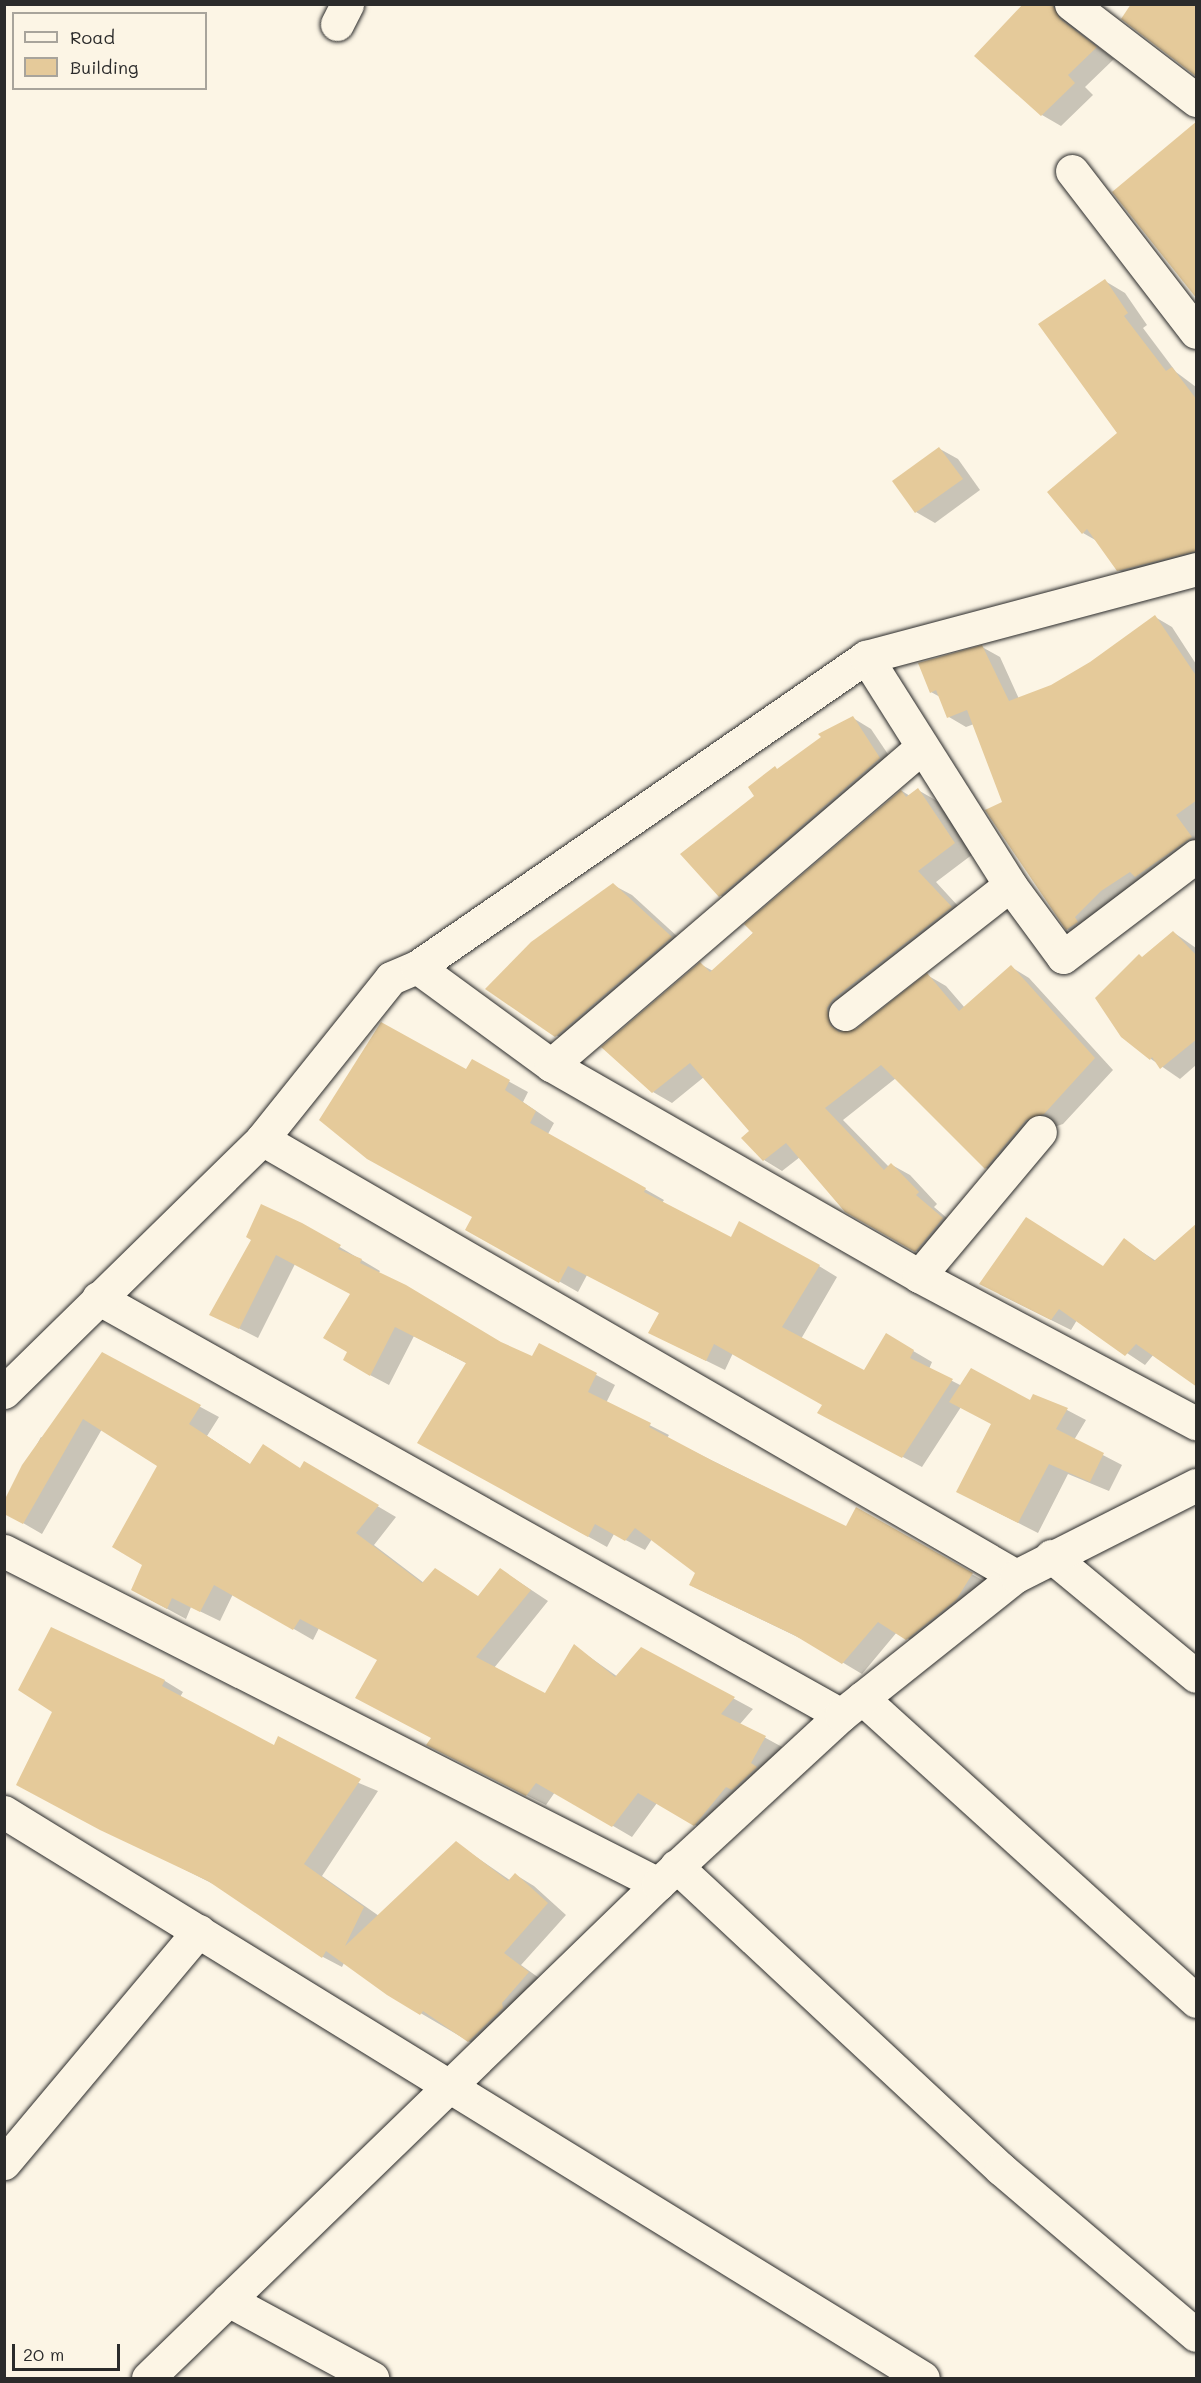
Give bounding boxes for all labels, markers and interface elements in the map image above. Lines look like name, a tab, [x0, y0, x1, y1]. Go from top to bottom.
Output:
legend	[12, 12, 207, 90]
text: Road	[70, 25, 115, 49]
text: Building	[70, 55, 138, 79]
scale bar	[15, 2332, 123, 2370]
text: 20 m	[23, 2342, 64, 2366]

